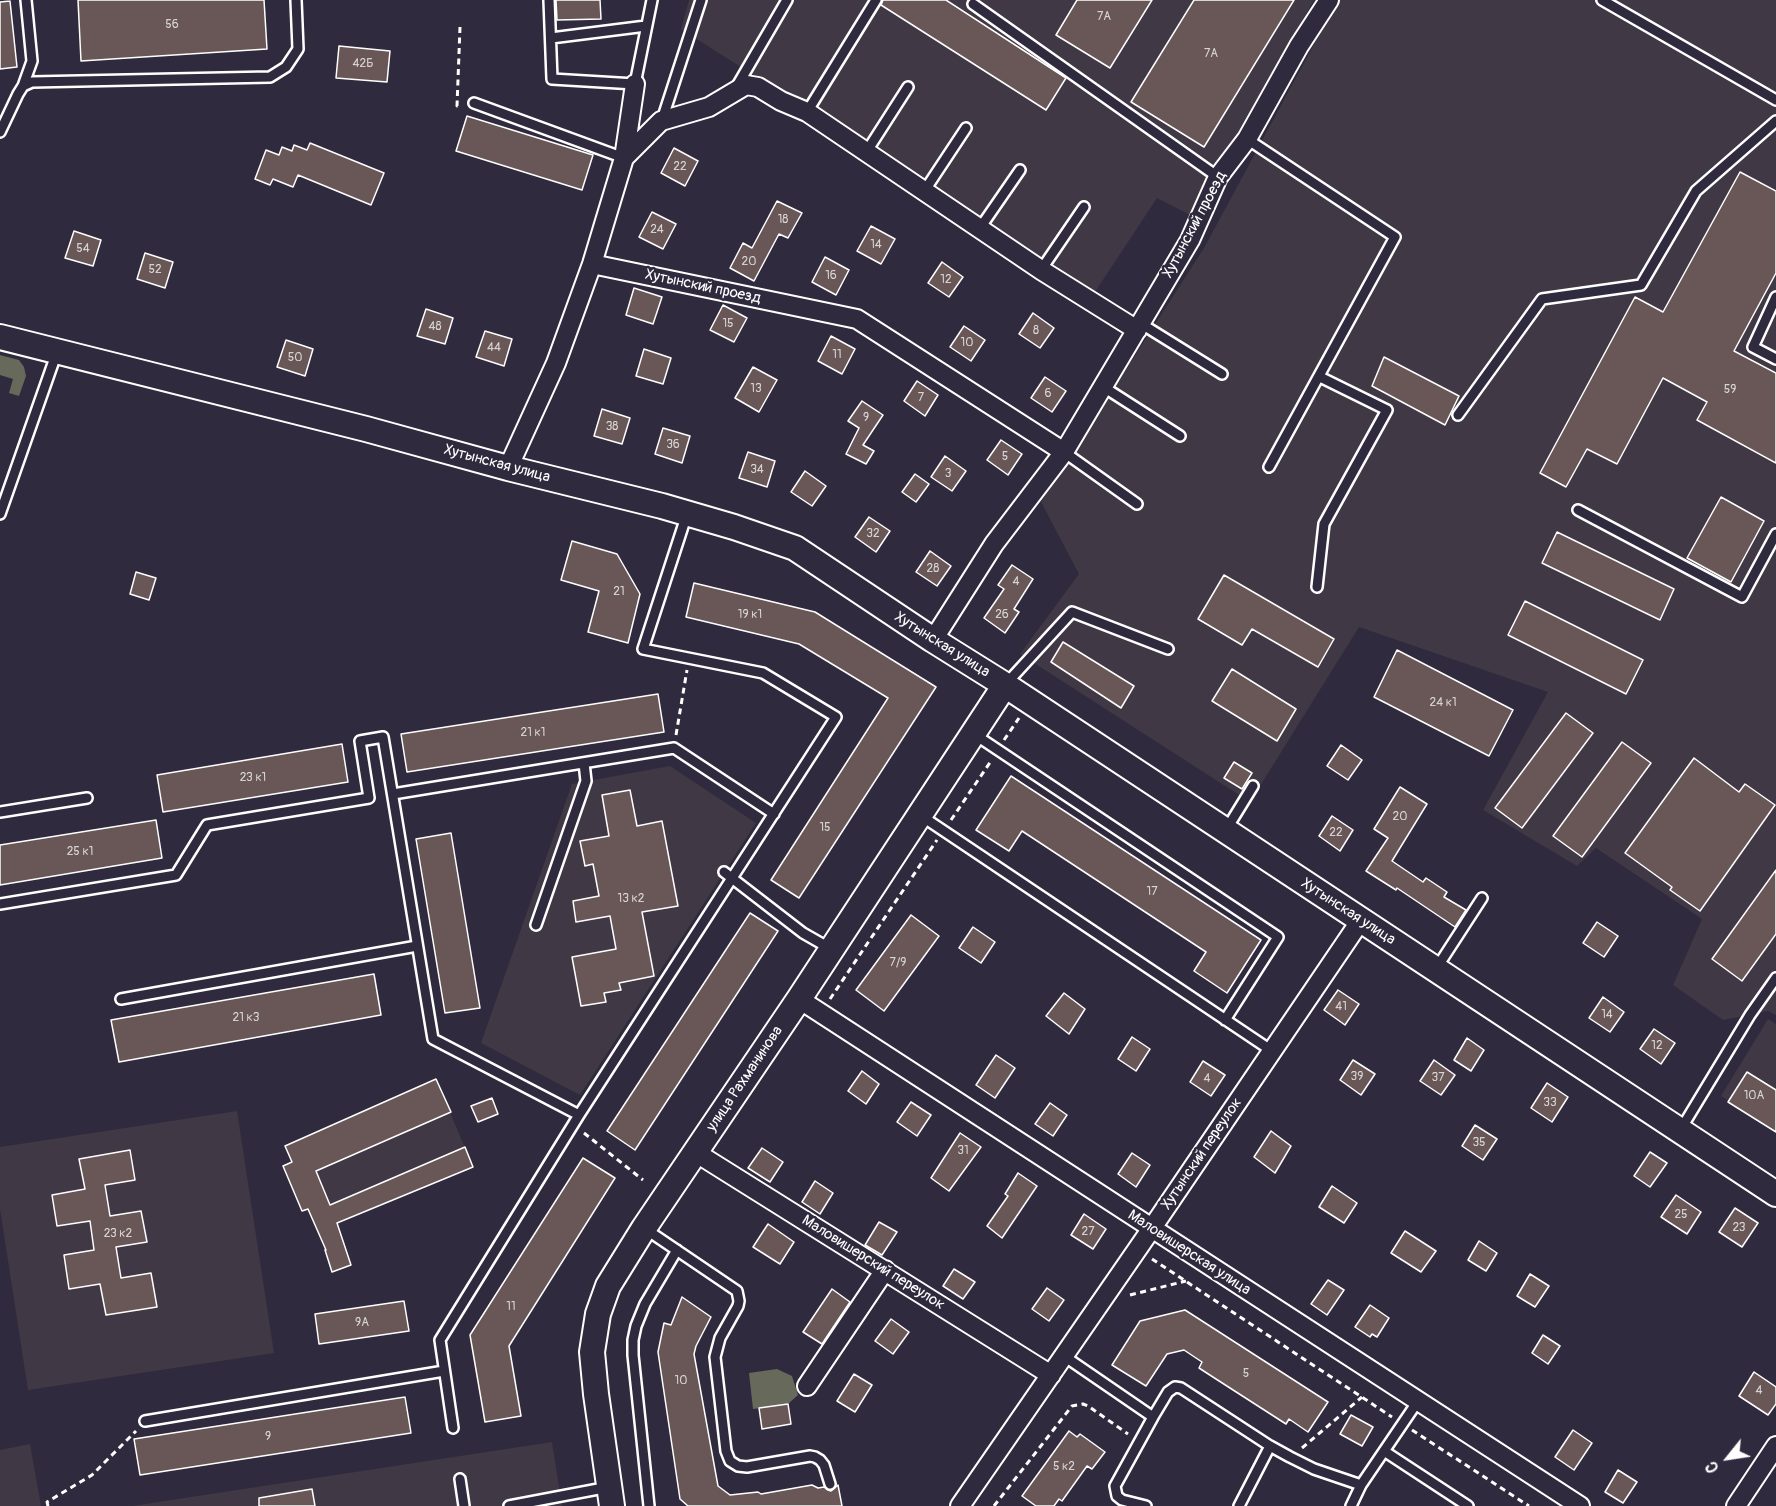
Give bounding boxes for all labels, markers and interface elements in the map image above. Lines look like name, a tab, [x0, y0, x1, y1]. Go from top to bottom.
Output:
house number: 7А	[1097, 10, 1111, 24]
house number: 56	[165, 18, 179, 32]
house number: 7А	[1204, 47, 1218, 61]
house number: 42Б	[353, 57, 373, 71]
house number: 22	[673, 160, 687, 174]
street label: Хутынский проезд	[1159, 169, 1231, 281]
house number: 18	[778, 213, 788, 227]
house number: 24	[650, 223, 664, 237]
house number: 14	[870, 238, 882, 252]
house number: 54	[76, 242, 90, 256]
house number: 20	[742, 255, 756, 269]
house number: 52	[148, 263, 162, 277]
street label: Хутынский проезд	[643, 266, 763, 308]
house number: 16	[825, 269, 837, 283]
house number: 12	[940, 273, 952, 287]
house number: 15	[722, 317, 734, 331]
house number: 48	[428, 320, 442, 334]
house number: 8	[1033, 324, 1039, 338]
house number: 10	[961, 336, 973, 350]
house number: 44	[487, 341, 501, 355]
house number: 11	[832, 348, 842, 362]
house number: 50	[288, 351, 302, 365]
house number: 13	[750, 382, 762, 396]
house number: 59	[1724, 383, 1736, 397]
house number: 6	[1045, 387, 1051, 401]
house number: 7	[918, 391, 924, 405]
house number: 9	[863, 411, 869, 425]
house number: 38	[606, 420, 618, 434]
house number: 36	[666, 438, 680, 452]
street label: Хутынская улица	[442, 441, 552, 487]
house number: 5	[1002, 450, 1008, 464]
house number: 34	[750, 463, 764, 477]
house number: 3	[945, 467, 951, 481]
house number: 32	[866, 527, 880, 541]
house number: 28	[927, 562, 939, 576]
house number: 4	[1013, 575, 1019, 589]
house number: 21	[613, 585, 625, 599]
house number: 19 к1	[738, 608, 762, 622]
street label: Хутынская улица	[891, 608, 993, 682]
house number: 26	[995, 608, 1009, 622]
house number: 24 к1	[1429, 696, 1457, 710]
house number: 21 к1	[521, 726, 545, 740]
house number: 23 к1	[240, 771, 266, 785]
house number: 20	[1393, 810, 1407, 824]
house number: 15	[819, 821, 831, 835]
house number: 22	[1329, 826, 1343, 840]
house number: 25 к1	[67, 845, 93, 859]
street label: Хутынская улица	[1297, 875, 1399, 949]
house number: 17	[1146, 885, 1158, 899]
house number: 13 к2	[618, 892, 644, 906]
house number: 7/9	[890, 956, 906, 970]
house number: 41	[1335, 1000, 1347, 1014]
house number: 14	[1601, 1008, 1613, 1022]
house number: 21 к3	[233, 1011, 259, 1025]
street label: улица Рахманинова	[703, 1023, 787, 1135]
house number: 12	[1651, 1039, 1663, 1053]
house number: 39	[1351, 1070, 1363, 1084]
house number: 37	[1431, 1071, 1445, 1085]
house number: 4	[1204, 1072, 1210, 1086]
house number: 10А	[1744, 1089, 1764, 1103]
street label: Хутынский переулок	[1158, 1095, 1246, 1213]
house number: 33	[1543, 1096, 1557, 1110]
house number: 35	[1472, 1136, 1486, 1150]
house number: 31	[957, 1144, 969, 1158]
street label: Маловишерская улица	[1124, 1207, 1254, 1299]
house number: 25	[1674, 1208, 1688, 1222]
street label: Маловишерский переулок	[798, 1212, 948, 1314]
house number: 23	[1732, 1221, 1746, 1235]
house number: 27	[1081, 1225, 1095, 1239]
house number: 23 к2	[104, 1227, 132, 1241]
house number: 11	[506, 1300, 516, 1314]
house number: 9А	[355, 1316, 369, 1330]
house number: 5	[1243, 1367, 1249, 1381]
house number: 10	[675, 1374, 687, 1388]
house number: 4	[1756, 1384, 1762, 1398]
north arrow	[1698, 1428, 1758, 1488]
house number: 9	[265, 1430, 271, 1444]
text: С	[1701, 1458, 1724, 1476]
house number: 5 к2	[1053, 1460, 1075, 1474]

